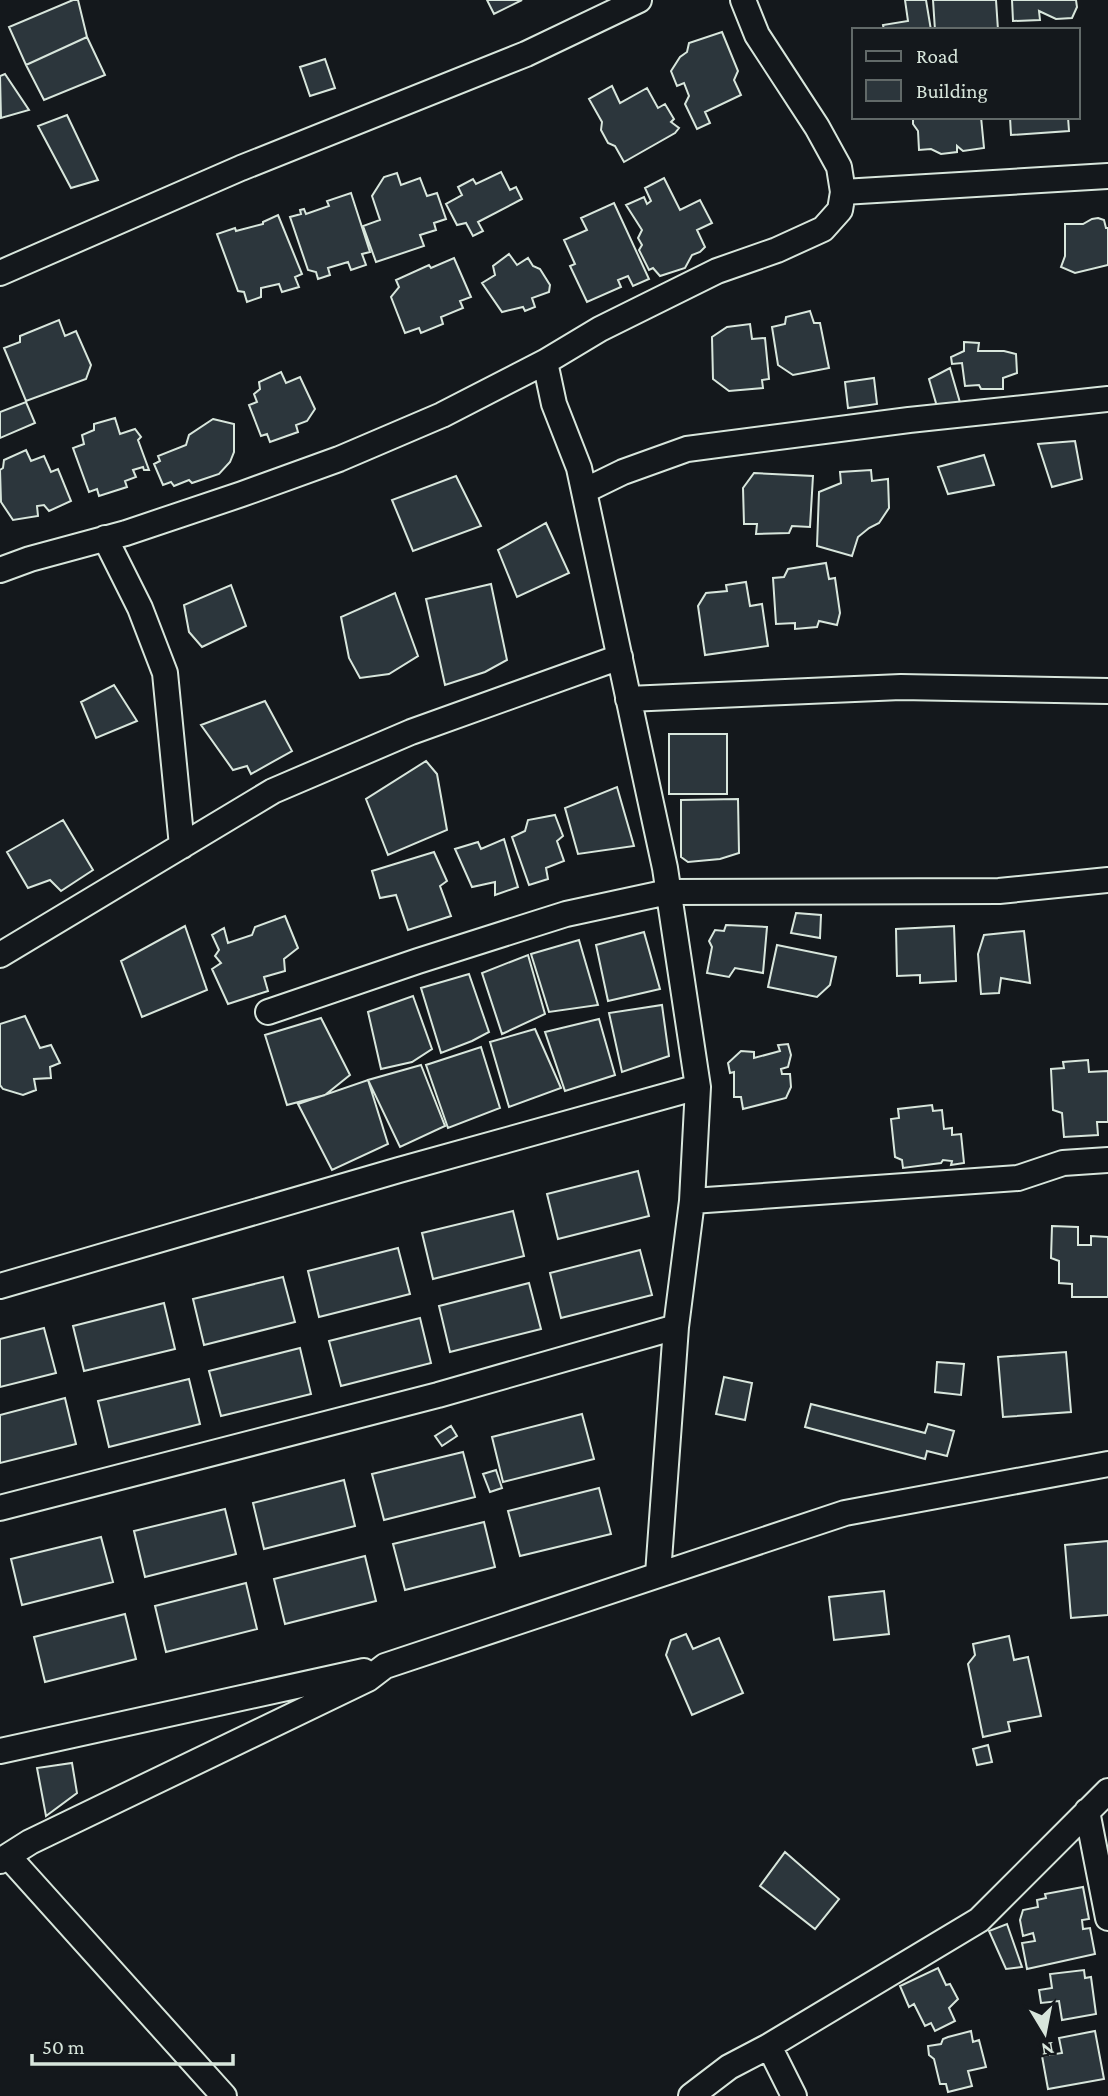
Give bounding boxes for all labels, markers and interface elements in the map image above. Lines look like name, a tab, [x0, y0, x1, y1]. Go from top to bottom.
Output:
legend	[852, 28, 1080, 119]
text: Road	[916, 44, 959, 68]
text: Building	[916, 79, 988, 103]
north arrow	[1010, 1998, 1080, 2068]
scale bar	[32, 2022, 233, 2066]
text: 50 m	[42, 2035, 85, 2059]
text: N	[1040, 2038, 1056, 2061]

